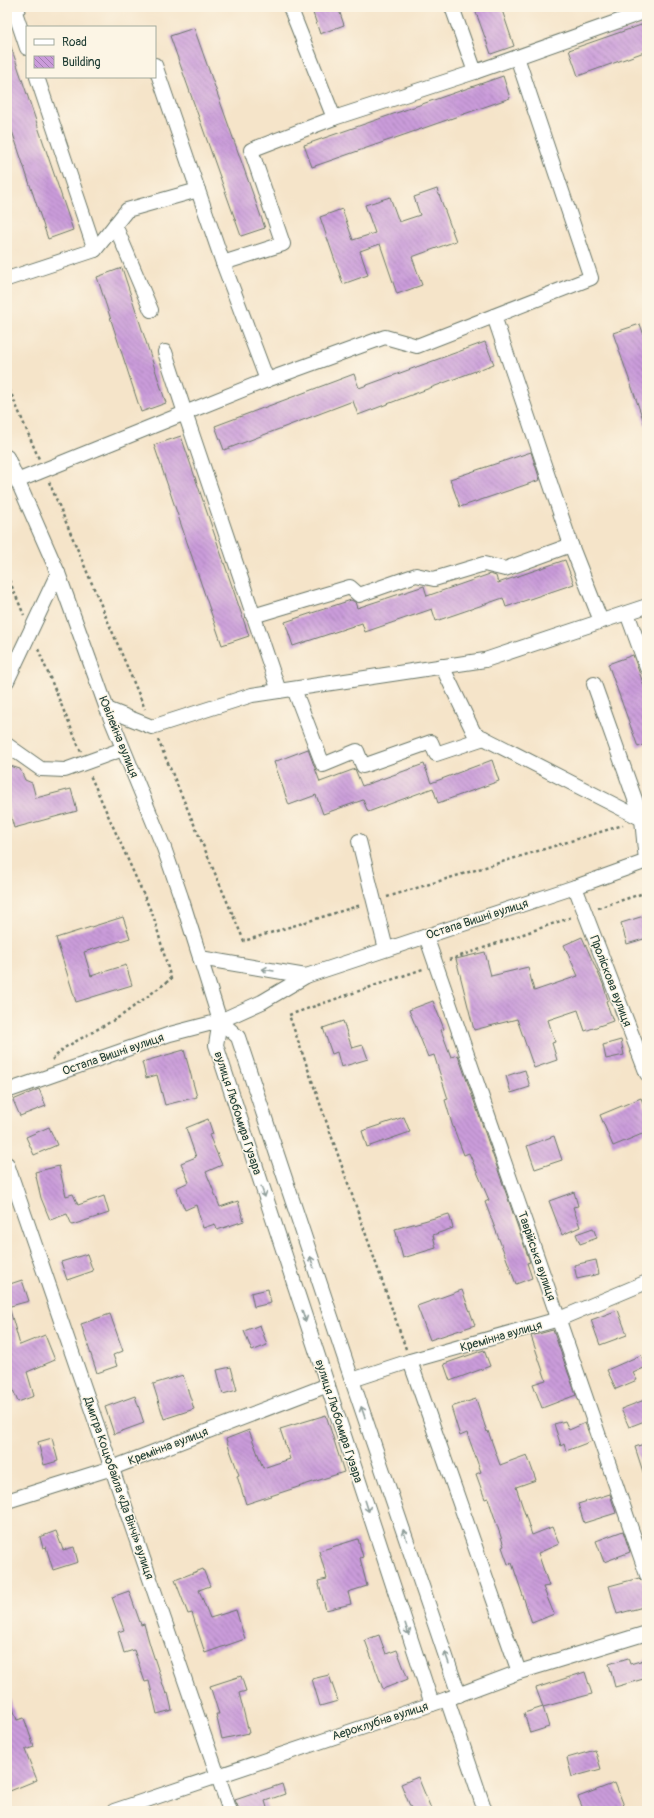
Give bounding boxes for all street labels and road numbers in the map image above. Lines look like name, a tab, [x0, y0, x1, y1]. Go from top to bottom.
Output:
street label: Ювілейна вулиця	[95, 694, 142, 780]
street label: Остапа Вишні вулиця	[424, 896, 530, 943]
street label: Проліскова вулиця	[586, 933, 635, 1029]
street label: Остапа Вишні вулиця	[60, 1030, 166, 1079]
street label: вулиця Любомира Гузара	[210, 1050, 265, 1177]
street label: Таврійська вулиця	[514, 1209, 559, 1303]
street label: Кремінна вулиця	[458, 1318, 544, 1355]
street label: вулиця Любомира Гузара	[311, 1358, 366, 1485]
street label: Дмитра Коцюбайла «Да Вінчі» вулиця	[80, 1394, 157, 1582]
street label: Кремінна вулиця	[126, 1424, 211, 1469]
street label: Аероклубна вулиця	[330, 1699, 431, 1744]

